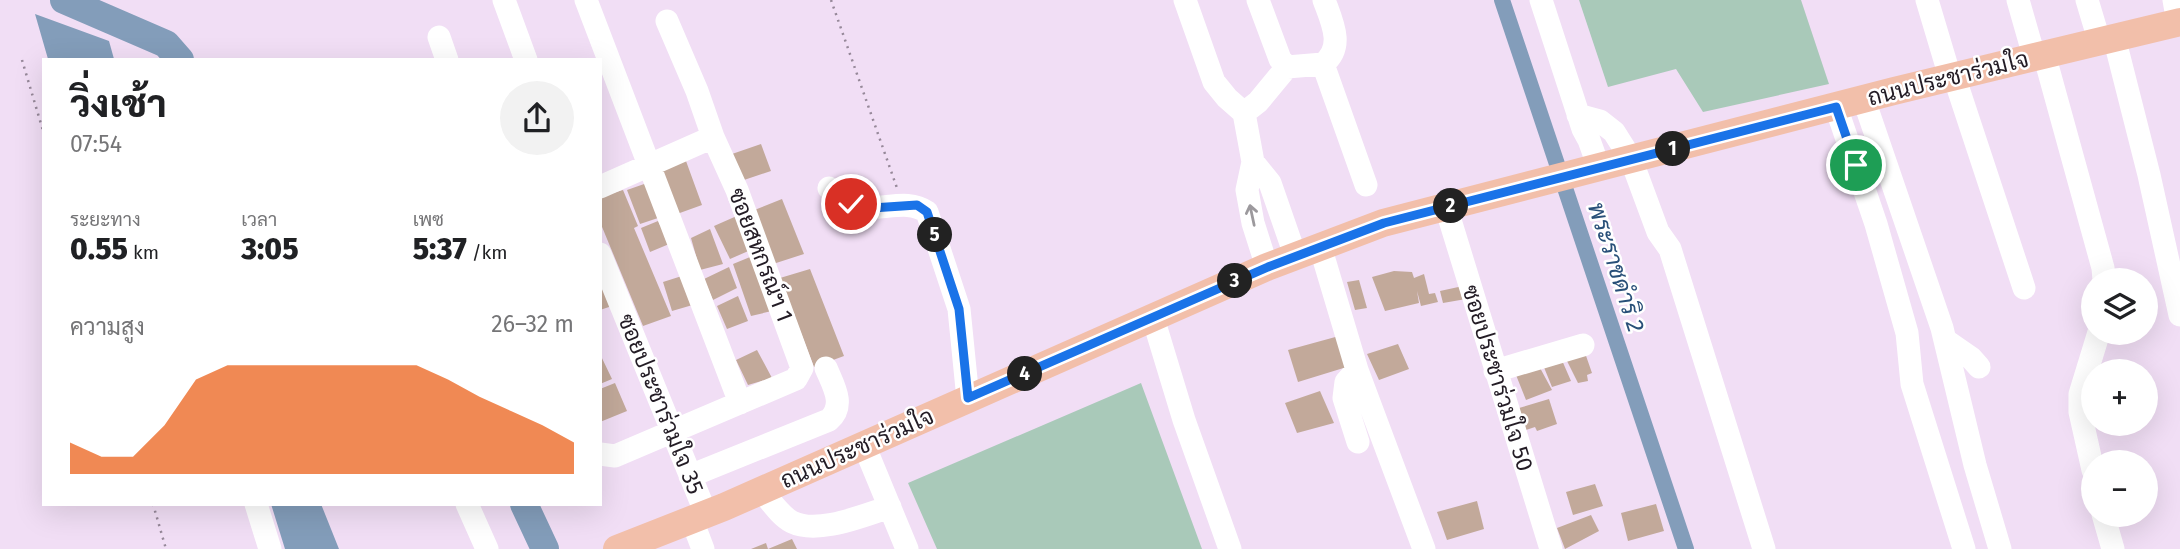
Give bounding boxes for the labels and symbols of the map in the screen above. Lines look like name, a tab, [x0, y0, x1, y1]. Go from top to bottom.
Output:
street label: ถนนประชาร่วมใจ	[1864, 43, 2031, 112]
pin: 1	[1656, 132, 1690, 166]
pin	[1826, 135, 1886, 195]
pin	[821, 174, 881, 234]
street label: ซอยสหกรณ์ฯ 1	[723, 183, 801, 326]
pin: 2	[1434, 188, 1468, 224]
water label: พระราชดำริ 2	[1582, 199, 1650, 336]
one-way arrow	[1244, 204, 1258, 227]
pin: 5	[918, 218, 953, 252]
pin: 3	[1218, 264, 1252, 298]
street label: ซอยประชาร่วมใจ 50	[1456, 281, 1542, 475]
street label: ซอยประชาร่วมใจ 35	[612, 309, 712, 498]
pin: 4	[1007, 356, 1042, 392]
street label: ถนนประชาร่วมใจ	[775, 400, 938, 494]

